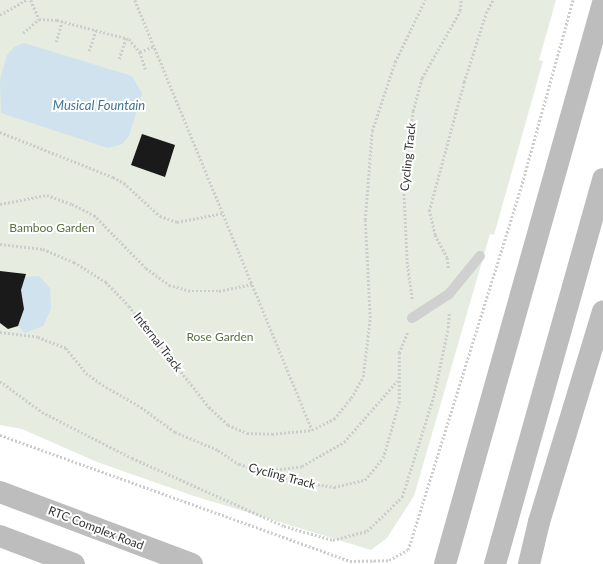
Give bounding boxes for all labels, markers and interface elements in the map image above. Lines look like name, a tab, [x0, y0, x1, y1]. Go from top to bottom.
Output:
water label: Musical Fountain	[53, 97, 145, 113]
street label: Cycling Track	[397, 122, 419, 192]
park label: Bamboo Garden	[9, 221, 95, 235]
street label: Internal Track	[130, 309, 186, 375]
park label: Rose Garden	[186, 330, 254, 344]
street label: Cycling Track	[247, 460, 317, 492]
street label: RTC Complex Road	[46, 503, 146, 553]

